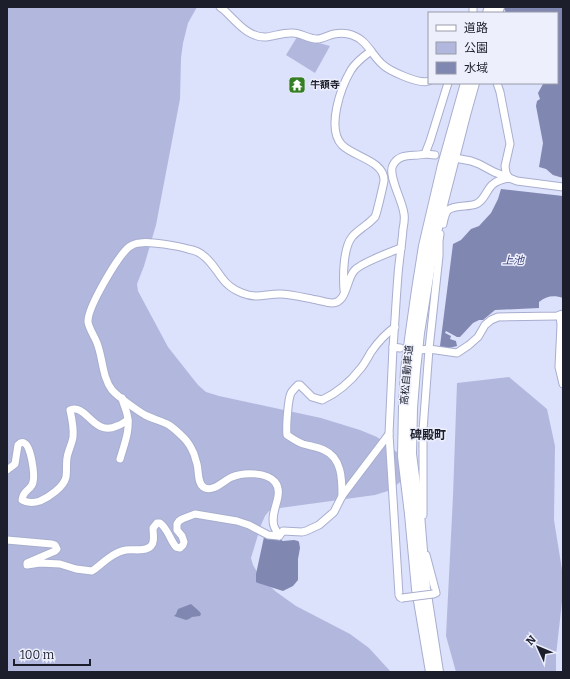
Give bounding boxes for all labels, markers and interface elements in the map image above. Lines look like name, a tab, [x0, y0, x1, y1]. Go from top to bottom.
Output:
legend	[428, 12, 558, 84]
text: 道路	[464, 21, 488, 35]
text: 公園	[464, 41, 488, 55]
text: 水域	[464, 61, 488, 75]
temple icon: 牛額寺	[287, 75, 307, 95]
place label: 牛額寺	[310, 79, 340, 91]
water label: 上池	[502, 254, 525, 267]
street label: 高松自動車道	[398, 345, 416, 405]
district label: 碑殿町	[410, 428, 446, 442]
north arrow	[518, 627, 558, 667]
text: N	[524, 632, 539, 648]
scale bar	[14, 641, 90, 667]
text: 100 m	[20, 648, 55, 662]

